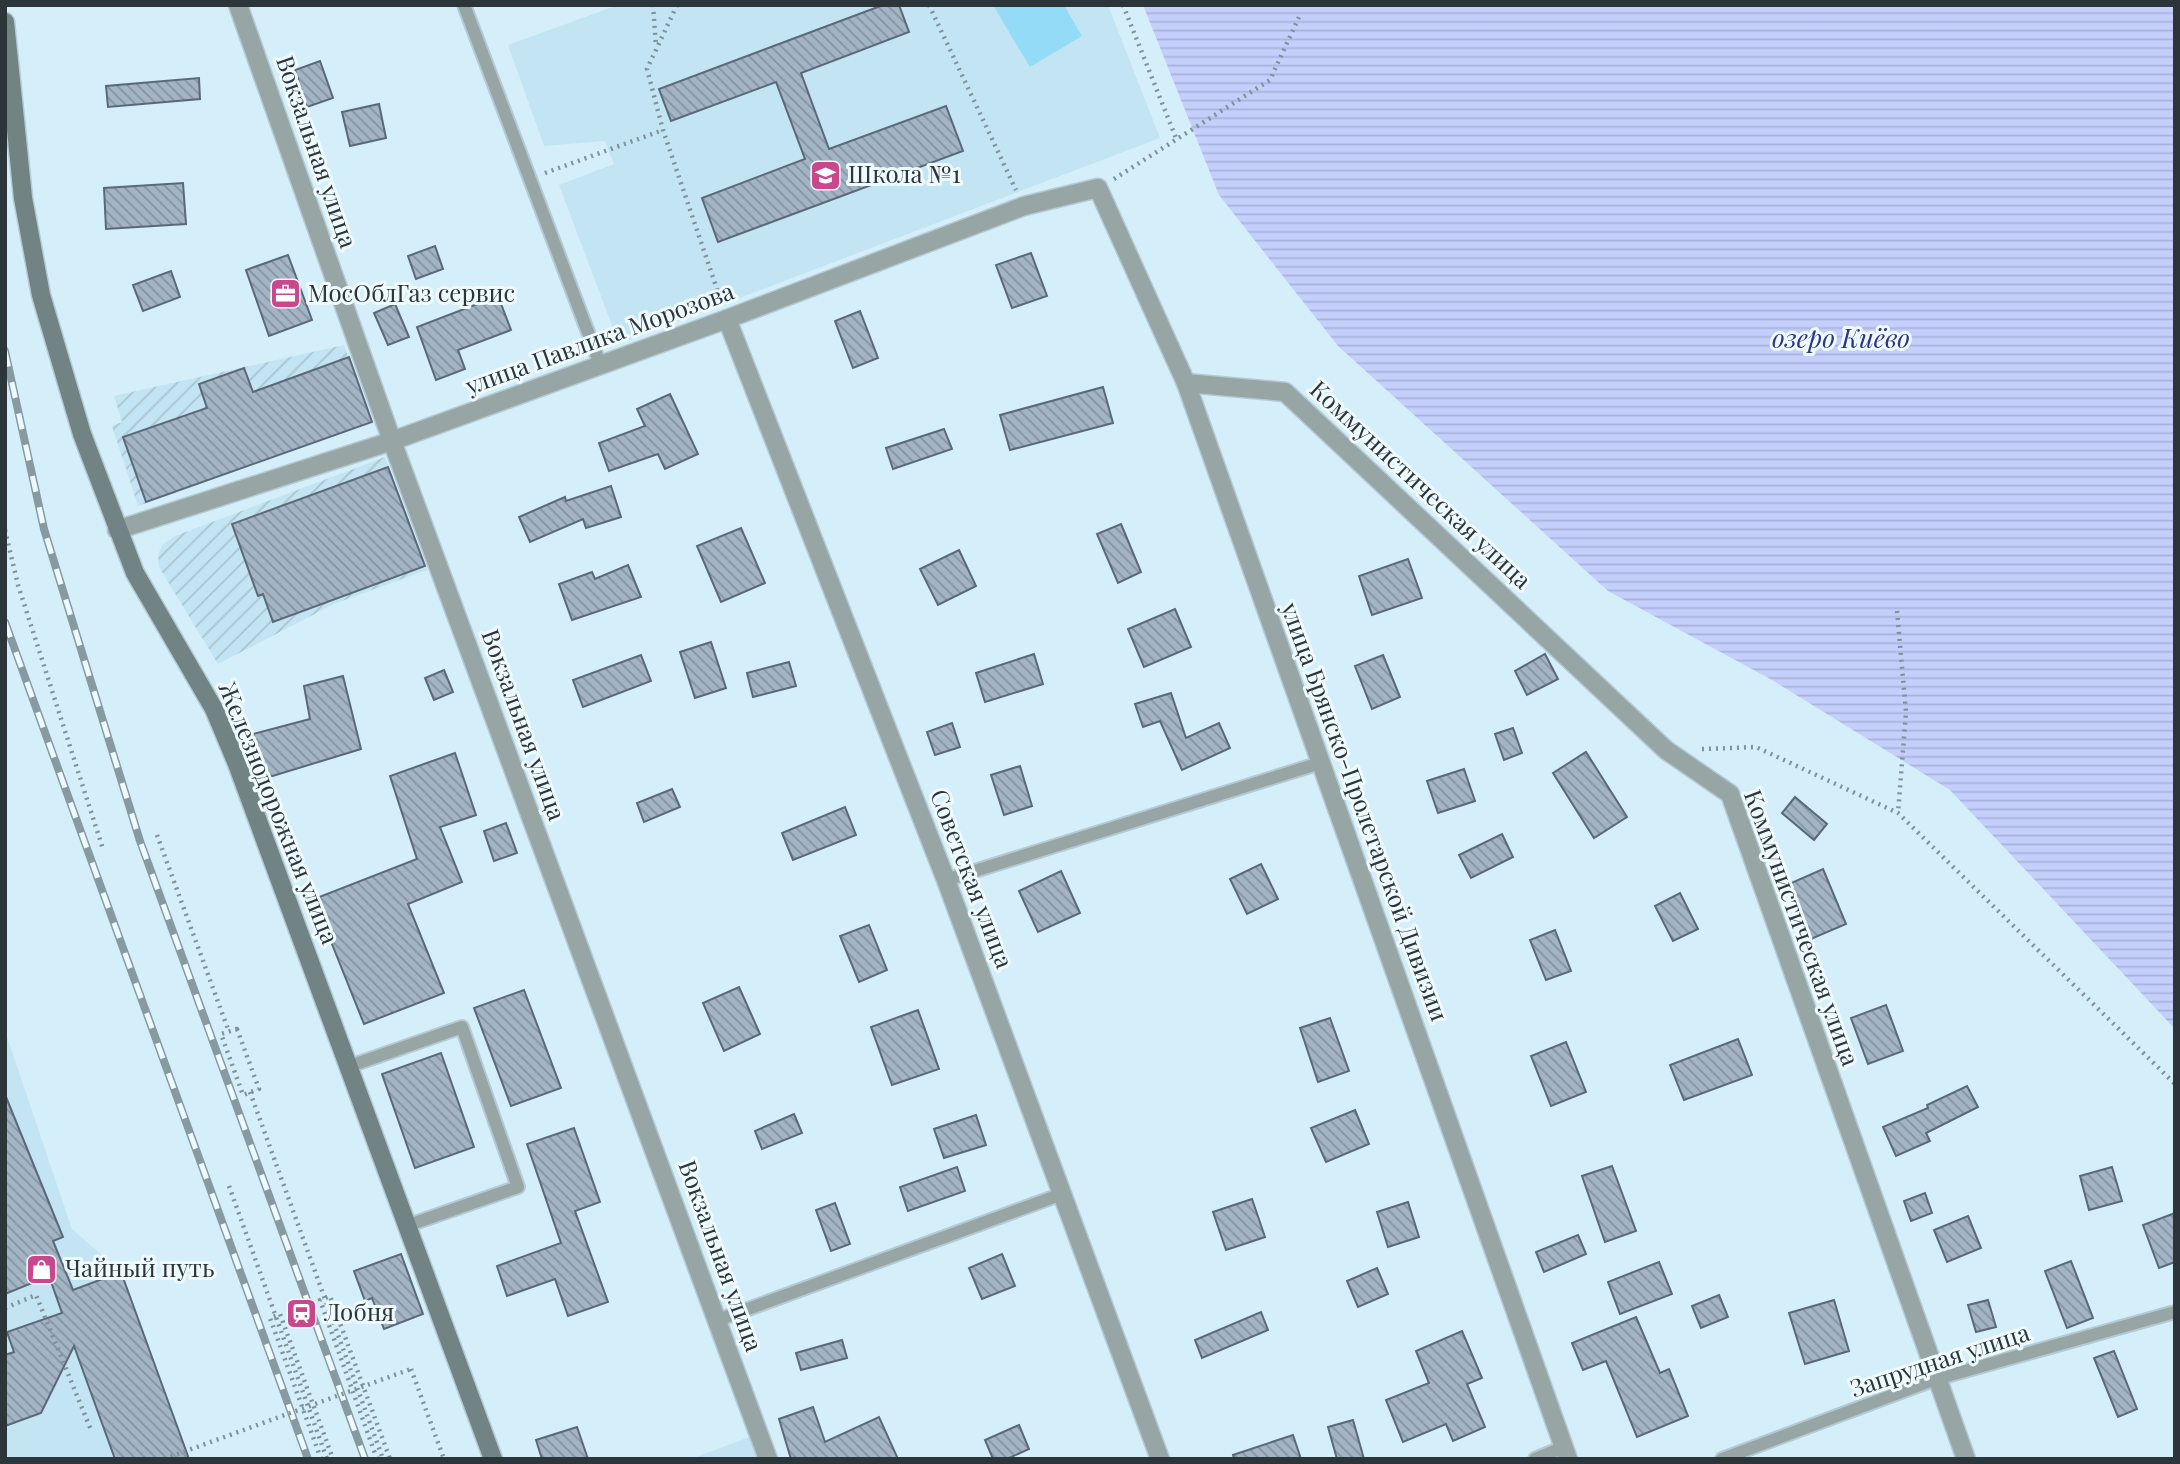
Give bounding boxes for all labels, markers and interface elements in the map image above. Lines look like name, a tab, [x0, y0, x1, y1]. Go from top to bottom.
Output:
street label: Вокзальная улица	[270, 51, 366, 252]
place label: Школа №1	[848, 157, 961, 189]
school or university icon: Школа №1	[808, 158, 842, 192]
street label: улица Павлика Морозова	[460, 274, 738, 401]
place label: МосОблГаз сервис	[308, 276, 515, 308]
office icon: МосОблГаз сервис	[268, 277, 302, 311]
water label: озеро Киёво	[1772, 320, 1910, 355]
street label: Коммунистическая улица	[1304, 372, 1539, 595]
street label: улица Брянско-Пролетарской Дивизии	[1275, 597, 1457, 1025]
street label: Вокзальная улица	[475, 624, 574, 824]
street label: Железнодорожная улица	[212, 676, 347, 948]
street label: Советская улица	[924, 784, 1022, 972]
street label: Коммунистическая улица	[1738, 785, 1868, 1070]
street label: Вокзальная улица	[672, 1155, 771, 1355]
place label: Чайный путь	[65, 1251, 214, 1283]
shop icon: Чайный путь	[25, 1252, 59, 1286]
place label: Лобня	[323, 1295, 394, 1327]
station icon: Лобня	[284, 1296, 318, 1330]
street label: Запрудная улица	[1846, 1315, 2033, 1403]

